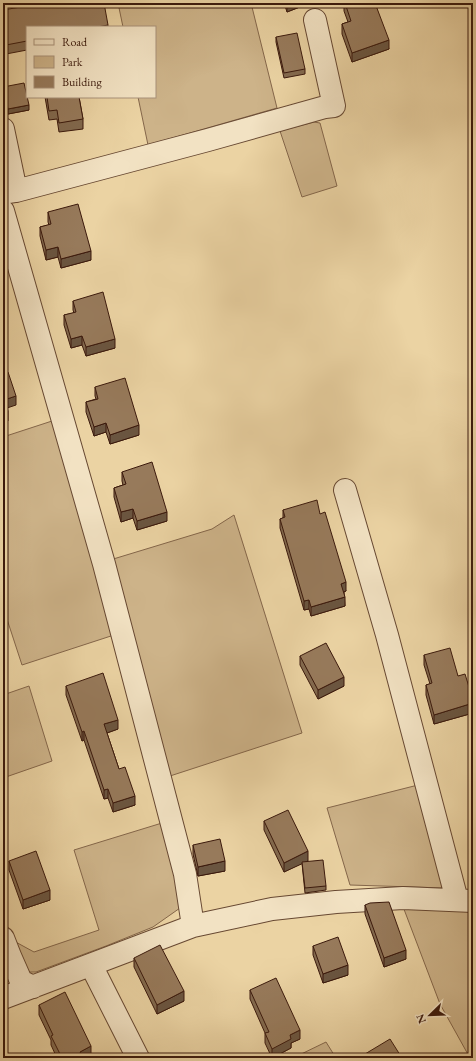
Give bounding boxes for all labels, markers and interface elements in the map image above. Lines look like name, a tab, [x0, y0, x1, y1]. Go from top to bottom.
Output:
legend	[26, 26, 156, 98]
text: Road	[62, 34, 88, 50]
text: Park	[62, 54, 83, 70]
text: Building	[62, 74, 103, 90]
north arrow	[410, 995, 450, 1035]
text: N	[413, 1012, 429, 1026]

